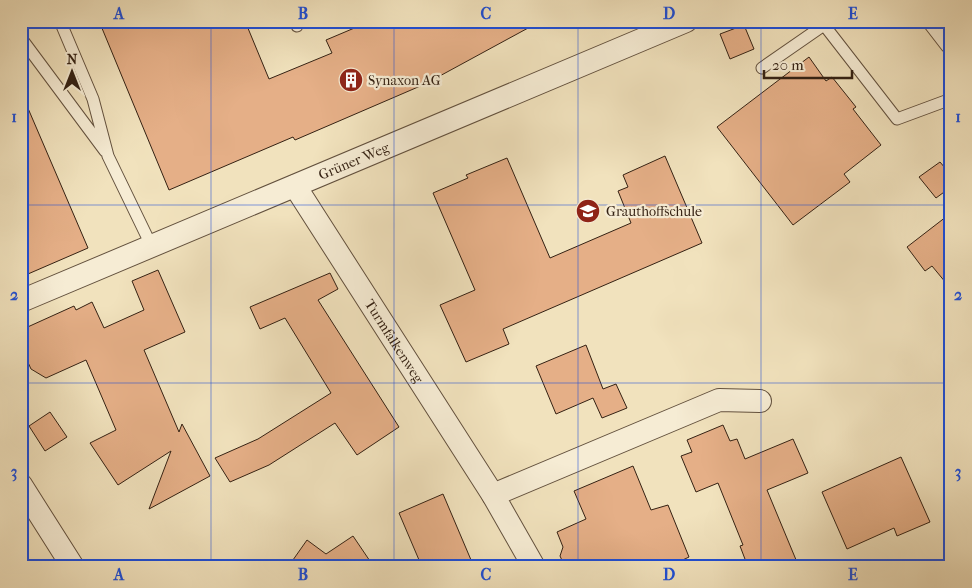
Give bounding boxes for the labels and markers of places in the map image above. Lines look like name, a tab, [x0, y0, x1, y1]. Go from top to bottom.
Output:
building icon: Synaxon AG	[338, 67, 364, 93]
place label: Synaxon AG	[368, 72, 441, 89]
school or university icon: Grauthoffschule	[575, 198, 601, 224]
place label: Grauthoffschule	[606, 203, 702, 220]

